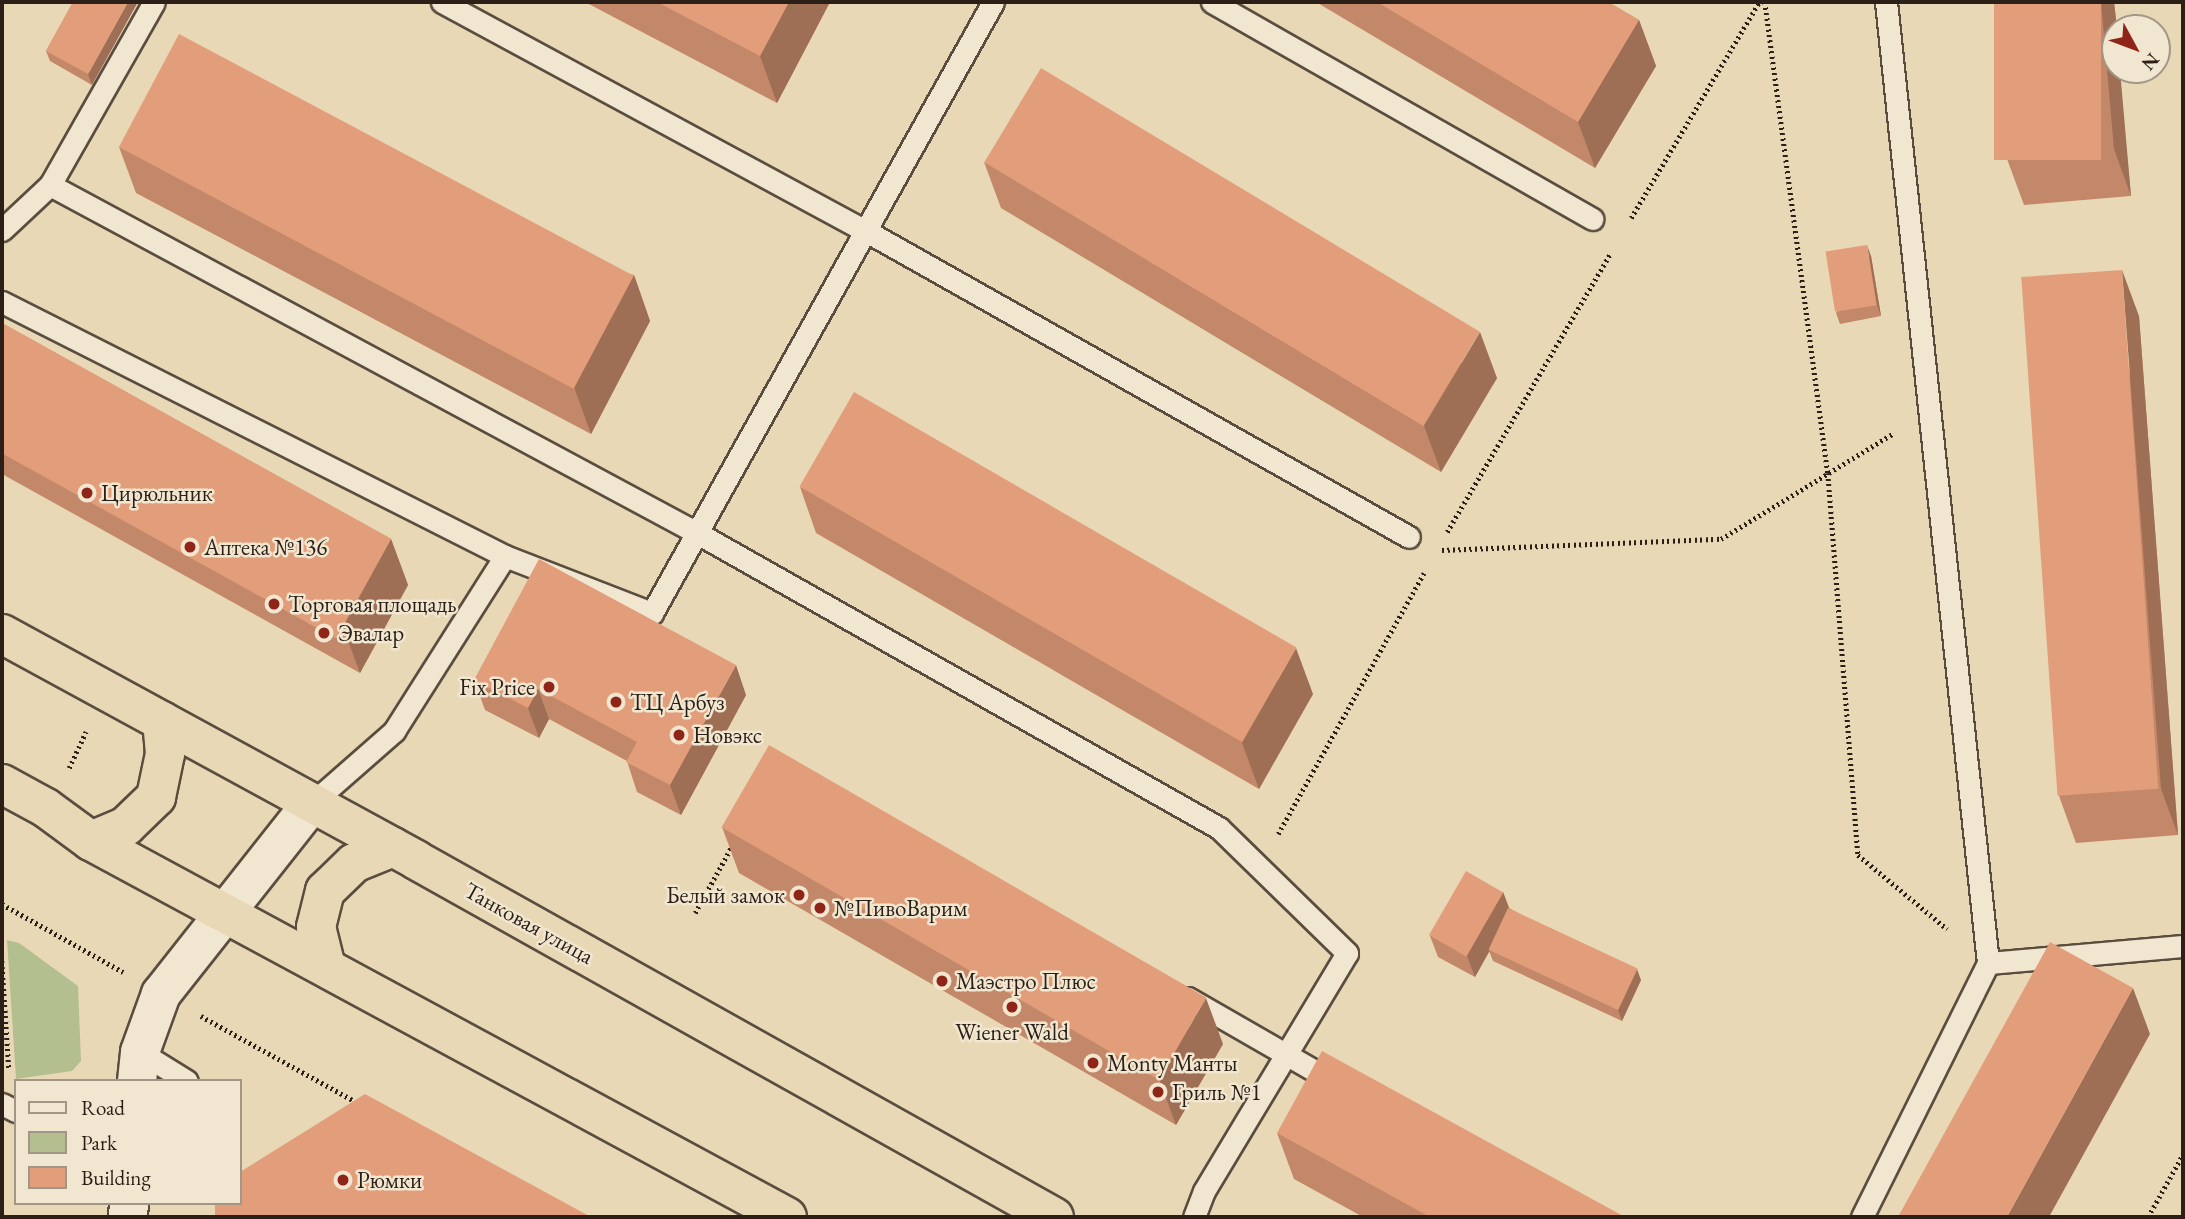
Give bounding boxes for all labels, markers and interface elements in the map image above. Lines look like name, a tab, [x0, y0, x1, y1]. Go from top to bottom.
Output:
north arrow	[2101, 14, 2171, 84]
text: N	[2136, 48, 2165, 76]
place label: Цирюльник	[101, 479, 213, 507]
marker: Цирюльник	[79, 485, 95, 501]
place label: Аптека №136	[204, 533, 327, 561]
marker: Аптека №136	[182, 539, 198, 555]
place label: Торговая площадь	[288, 590, 457, 618]
marker: Торговая площадь	[266, 596, 282, 612]
place label: Эвалар	[338, 619, 404, 647]
marker: Эвалар	[316, 625, 332, 641]
place label: Fix Price	[459, 673, 535, 701]
marker: Fix Price	[541, 679, 557, 695]
place label: ТЦ Арбуз	[630, 688, 725, 716]
marker: ТЦ Арбуз	[608, 694, 624, 710]
place label: Новэкс	[693, 721, 762, 749]
marker: Новэкс	[671, 727, 687, 743]
street label: Танковая улица	[460, 876, 598, 970]
place label: Белый замок	[666, 881, 785, 909]
marker: Белый замок	[791, 887, 807, 903]
place label: №ПивоВарим	[834, 894, 967, 922]
marker: №ПивоВарим	[812, 900, 828, 916]
place label: Маэстро Плюс	[956, 967, 1096, 995]
marker: Маэстро Плюс	[934, 973, 950, 989]
marker: Wiener Wald	[1004, 999, 1020, 1015]
place label: Wiener Wald	[955, 1018, 1069, 1046]
place label: Monty Манты	[1107, 1049, 1238, 1077]
marker: Monty Манты	[1085, 1055, 1101, 1071]
place label: Гриль №1	[1172, 1078, 1262, 1106]
legend	[14, 1079, 242, 1205]
marker: Гриль №1	[1150, 1084, 1166, 1100]
text: Road	[81, 1094, 125, 1121]
text: Park	[81, 1129, 117, 1156]
text: Building	[81, 1164, 151, 1191]
place label: Рюмки	[357, 1166, 422, 1194]
marker: Рюмки	[335, 1172, 351, 1188]

